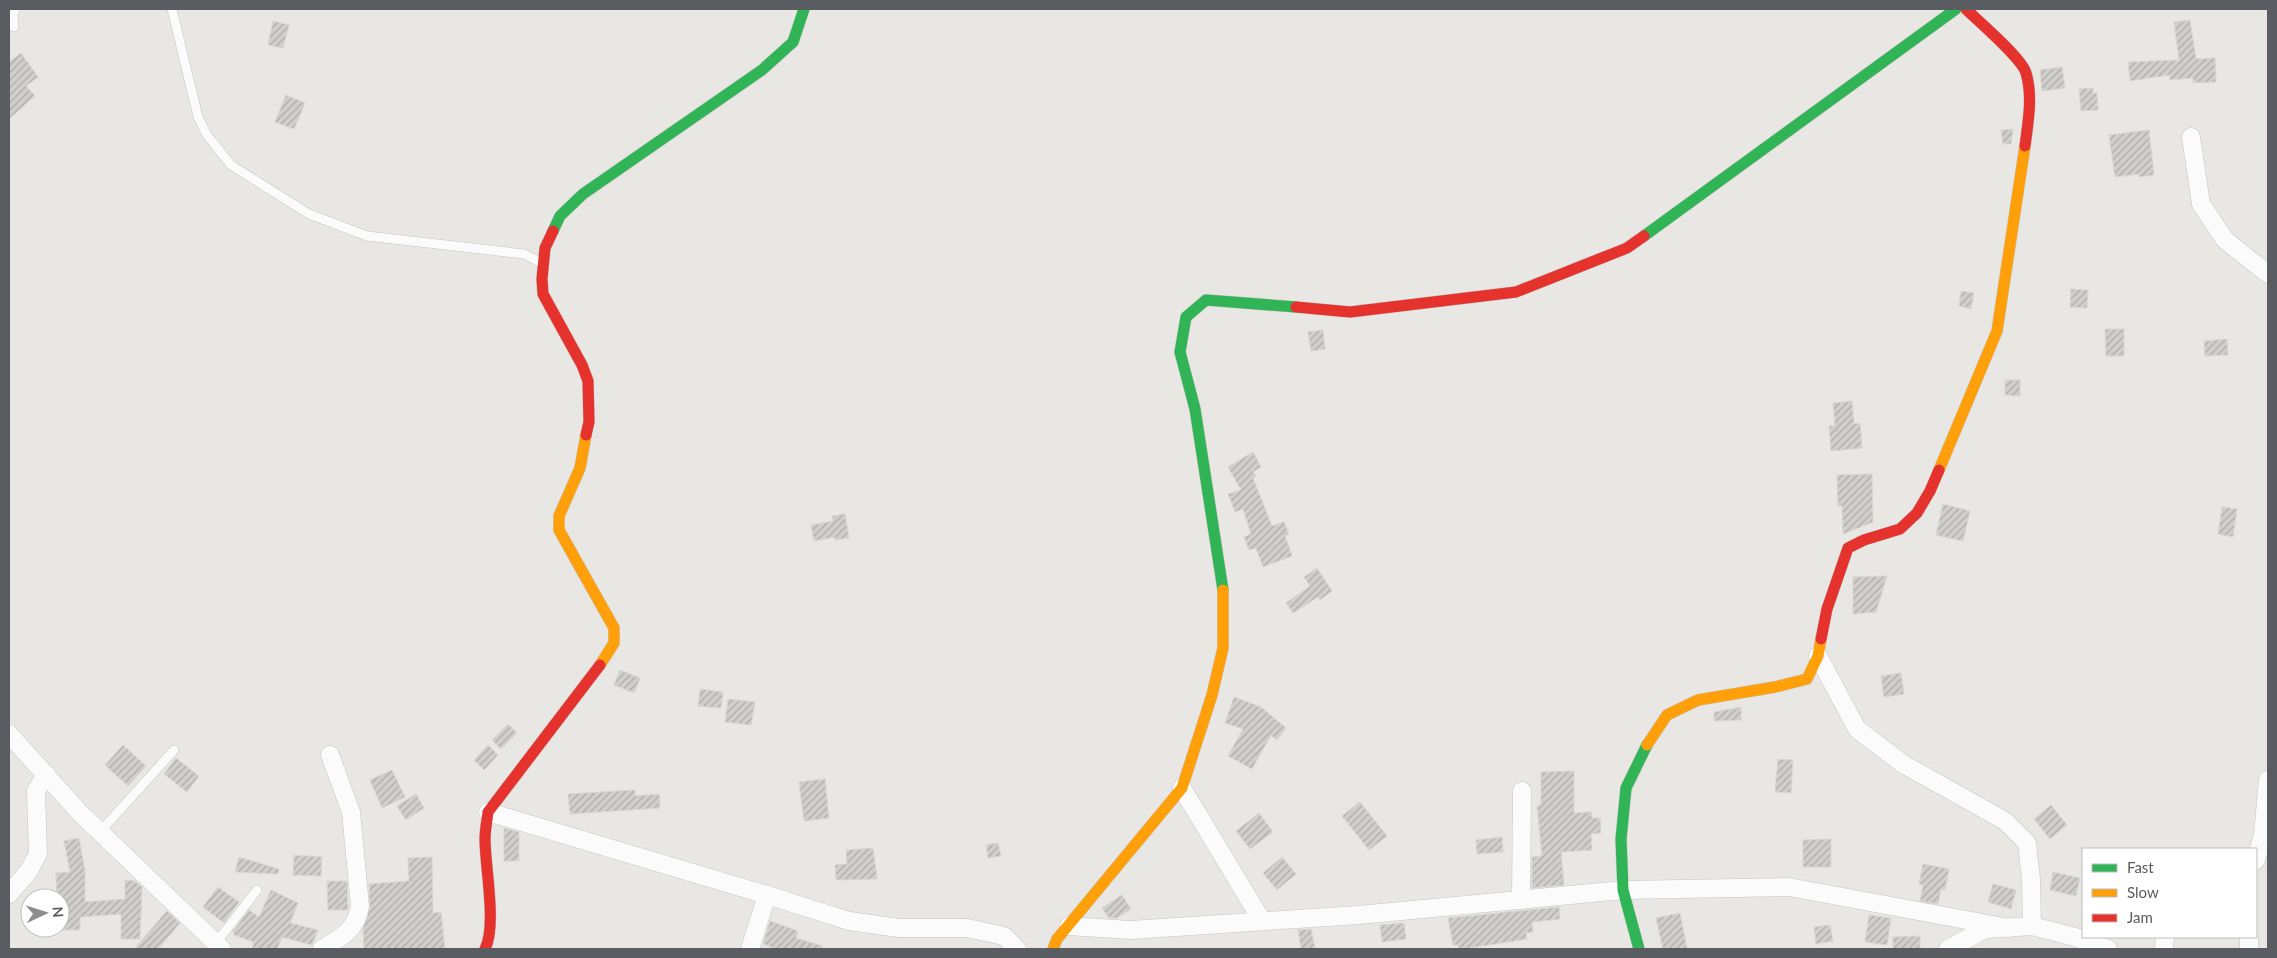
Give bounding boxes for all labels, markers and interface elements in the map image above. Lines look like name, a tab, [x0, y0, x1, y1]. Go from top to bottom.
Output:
legend	[2082, 848, 2257, 938]
text: Fast	[2127, 858, 2154, 876]
text: Slow	[2127, 883, 2159, 901]
north arrow	[20, 888, 70, 938]
text: N	[50, 906, 67, 918]
text: Jam	[2127, 908, 2153, 926]

